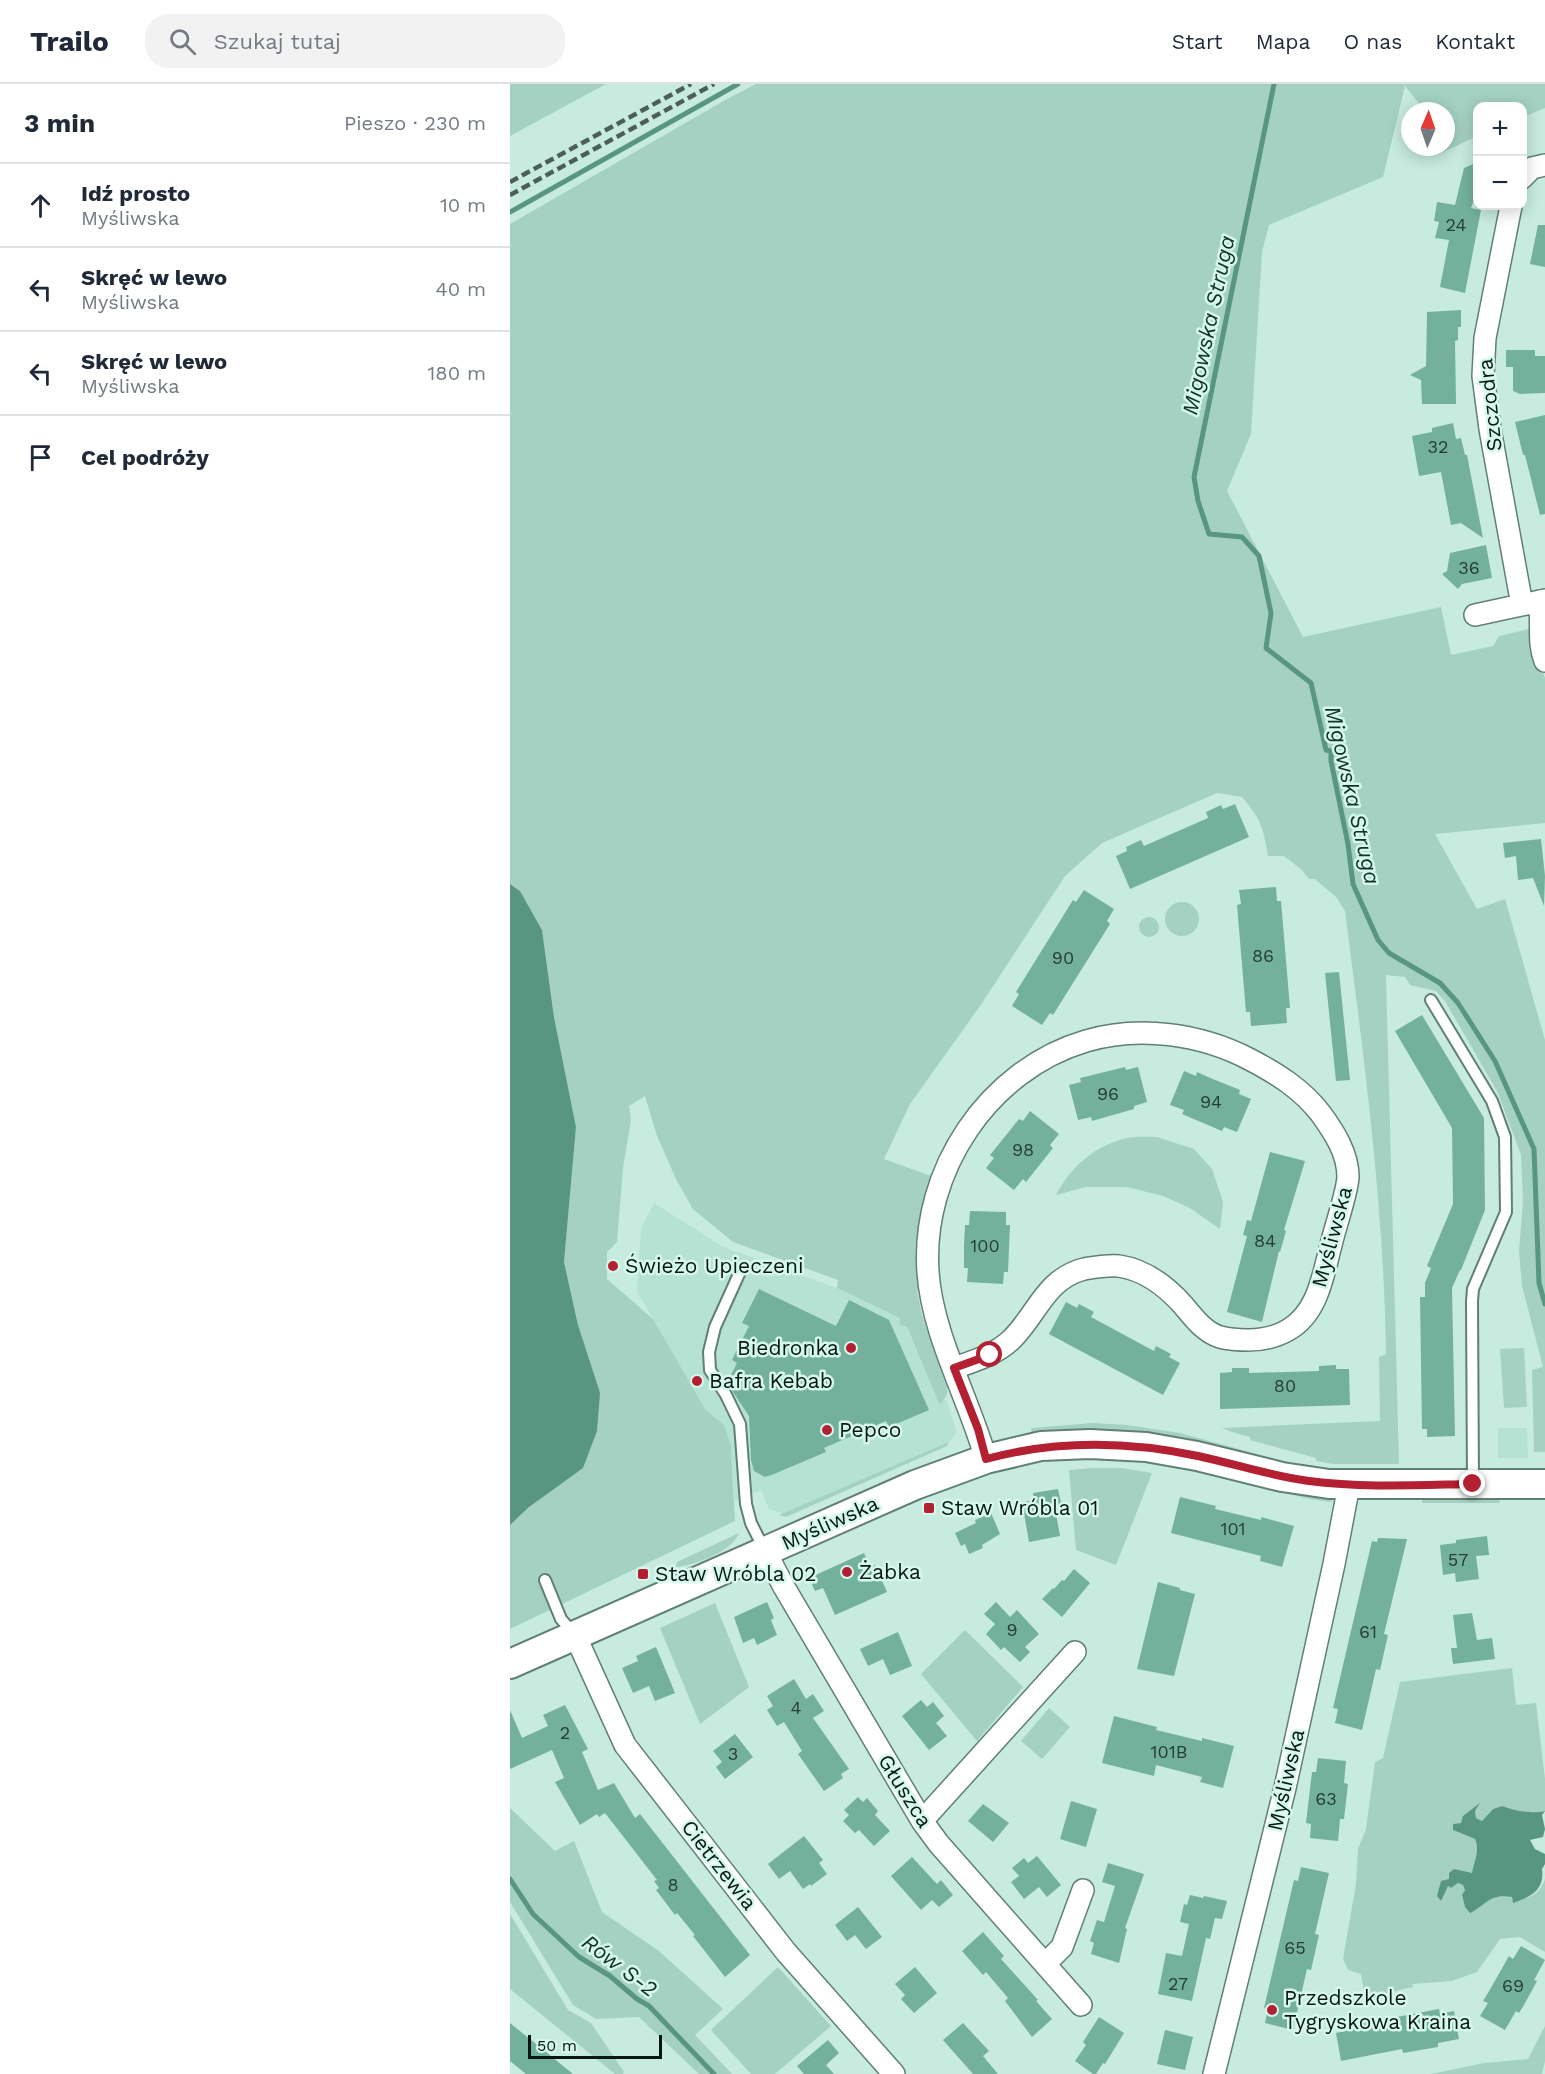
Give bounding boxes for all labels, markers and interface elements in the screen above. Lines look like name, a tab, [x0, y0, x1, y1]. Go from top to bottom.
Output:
search box	[145, 14, 565, 68]
text: Trailo	[30, 25, 109, 58]
icon: search	[166, 25, 199, 58]
text: Szukaj tutaj	[214, 29, 341, 54]
text: Start	[1172, 29, 1223, 54]
text: Mapa	[1256, 29, 1310, 54]
text: O nas	[1343, 29, 1402, 54]
text: Kontakt	[1435, 29, 1515, 54]
north arrow	[1401, 102, 1455, 156]
map controls	[1473, 102, 1527, 210]
button: +	[1473, 102, 1527, 156]
text: 3 min	[24, 108, 95, 138]
text: Pieszo · 230 m	[344, 111, 486, 135]
button: −	[1473, 156, 1527, 210]
text: Idź prosto	[81, 181, 190, 206]
icon: ahead	[24, 189, 57, 222]
text: 10 m	[440, 193, 486, 217]
text: Myśliwska	[81, 206, 180, 230]
house number: 24	[1446, 214, 1466, 235]
water label: Migowska Struga	[1177, 233, 1240, 417]
text: Skręć w lewo	[81, 265, 227, 290]
icon: left	[24, 273, 57, 306]
text: 40 m	[435, 277, 486, 301]
text: Myśliwska	[81, 290, 180, 314]
text: Skręć w lewo	[81, 349, 227, 374]
icon: left	[24, 357, 57, 390]
street label: Szczodra	[1472, 357, 1507, 453]
text: 180 m	[428, 361, 486, 385]
text: Myśliwska	[81, 374, 180, 398]
house number: 32	[1428, 436, 1449, 457]
icon: arrive	[24, 441, 57, 474]
text: Cel podróży	[81, 445, 209, 470]
house number: 36	[1458, 557, 1480, 578]
water label: Migowska Struga	[1320, 703, 1385, 887]
house number: 86	[1252, 945, 1274, 966]
house number: 90	[1052, 947, 1074, 968]
house number: 96	[1097, 1083, 1119, 1104]
house number: 94	[1200, 1091, 1222, 1112]
house number: 98	[1012, 1139, 1034, 1160]
street label: Myśliwska	[1306, 1184, 1357, 1290]
house number: 84	[1254, 1230, 1276, 1251]
house number: 100	[970, 1235, 1000, 1256]
place label: Świeżo Upieczeni	[625, 1253, 804, 1278]
marker: Świeżo Upieczeni	[606, 1259, 620, 1273]
place label: Biedronka	[737, 1335, 839, 1360]
marker: Biedronka	[844, 1341, 858, 1355]
route start	[976, 1341, 1002, 1367]
place label: Bafra Kebab	[709, 1368, 833, 1393]
marker: Bafra Kebab	[690, 1374, 704, 1388]
house number: 80	[1274, 1375, 1296, 1396]
place label: Pepco	[839, 1417, 901, 1442]
marker: Pepco	[820, 1423, 834, 1437]
route end	[1459, 1470, 1485, 1496]
street label: Myśliwska	[777, 1490, 882, 1555]
place label: Staw Wróbla 01	[941, 1495, 1099, 1520]
marker: Staw Wróbla 01	[922, 1501, 936, 1515]
house number: 101	[1220, 1518, 1246, 1539]
house number: 57	[1448, 1549, 1468, 1570]
place label: Żabka	[859, 1559, 921, 1584]
place label: Staw Wróbla 02	[655, 1561, 817, 1586]
marker: Żabka	[840, 1565, 854, 1579]
marker: Staw Wróbla 02	[636, 1567, 650, 1581]
house number: 9	[1006, 1619, 1018, 1640]
house number: 61	[1359, 1621, 1377, 1642]
house number: 4	[791, 1697, 802, 1718]
house number: 2	[560, 1722, 570, 1743]
street label: Myśliwska	[1262, 1727, 1309, 1833]
house number: 101B	[1151, 1741, 1188, 1762]
house number: 3	[728, 1743, 738, 1764]
street label: Głuszca	[873, 1749, 938, 1832]
house number: 63	[1315, 1788, 1337, 1809]
street label: Cietrzewia	[677, 1815, 762, 1915]
house number: 8	[667, 1874, 679, 1895]
water label: Rów S-2	[577, 1929, 662, 2002]
house number: 65	[1284, 1937, 1306, 1958]
house number: 27	[1168, 1973, 1188, 1994]
house number: 69	[1502, 1975, 1524, 1996]
place label: Przedszkole Tygryskowa Kraina	[1284, 1985, 1471, 2034]
marker: Przedszkole Tygryskowa Kraina	[1265, 2003, 1279, 2017]
scale bar	[528, 2032, 662, 2060]
text: 50 m	[537, 2036, 577, 2055]

